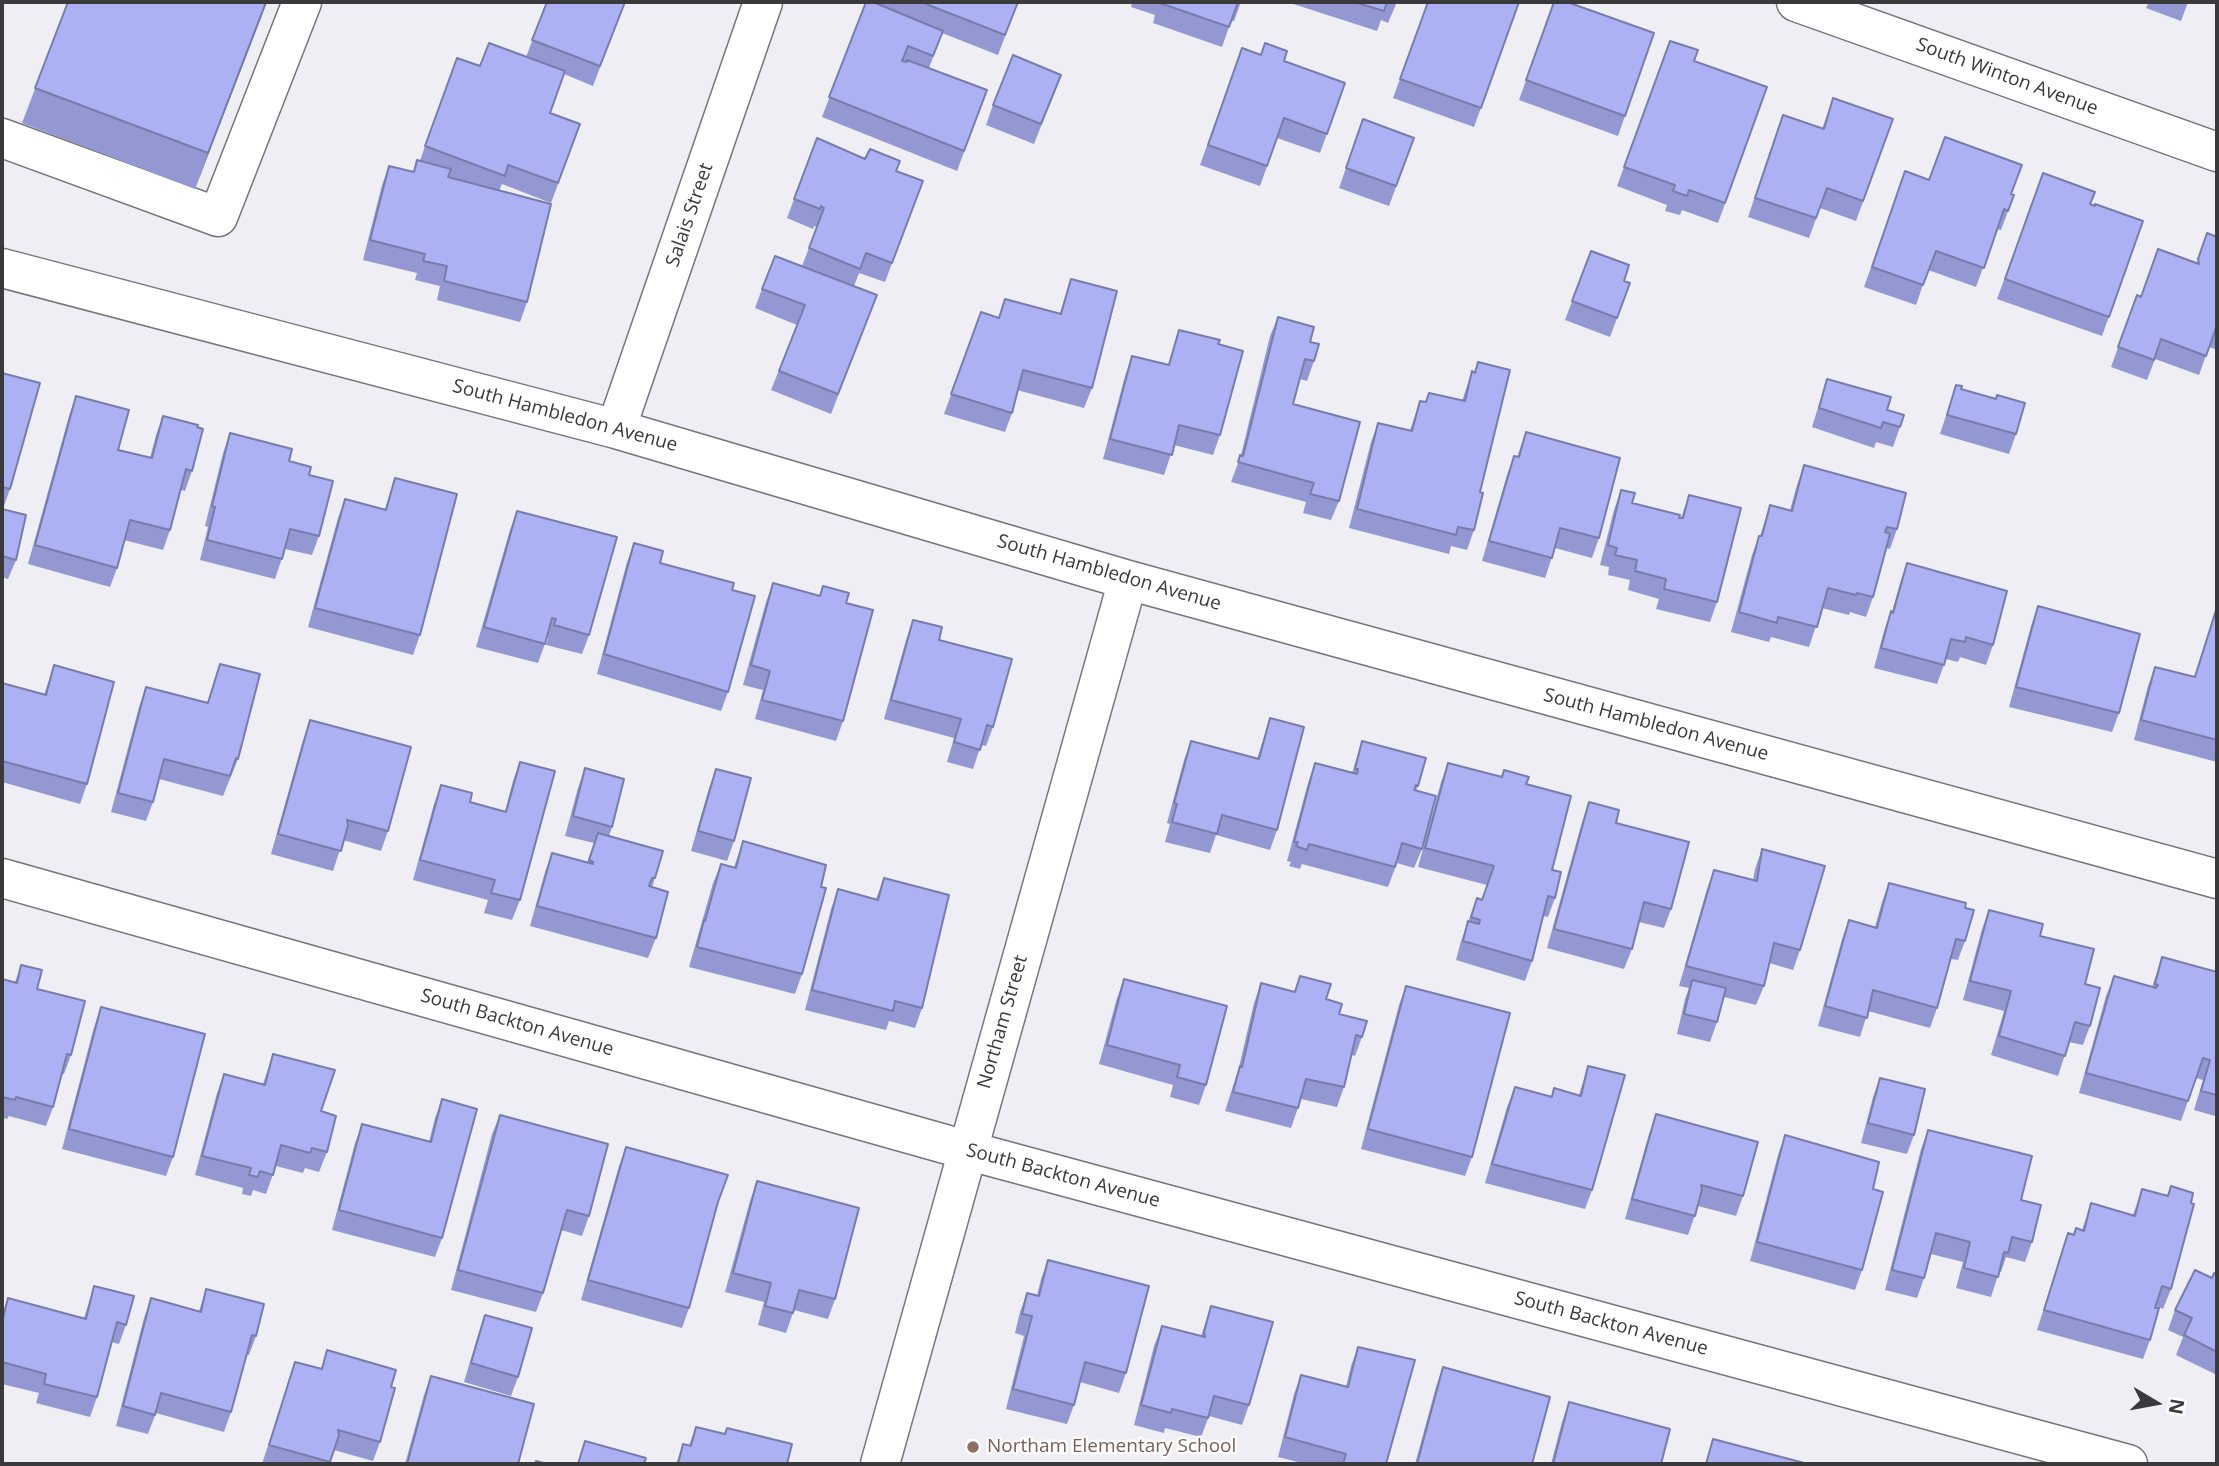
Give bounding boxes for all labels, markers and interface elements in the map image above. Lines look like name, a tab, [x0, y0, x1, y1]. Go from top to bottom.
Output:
street label: South Winton Avenue	[1913, 33, 2101, 121]
street label: Salais Street	[662, 160, 718, 270]
street label: South Hambledon Avenue	[450, 375, 680, 457]
street label: South Hambledon Avenue	[994, 530, 1224, 616]
street label: South Hambledon Avenue	[1541, 684, 1771, 766]
street label: Northam Street	[973, 952, 1033, 1092]
street label: South Backton Avenue	[418, 985, 616, 1061]
street label: South Backton Avenue	[964, 1139, 1162, 1213]
street label: South Backton Avenue	[1512, 1287, 1710, 1361]
north arrow	[2121, 1368, 2191, 1438]
text: N	[2163, 1397, 2191, 1417]
place label: Northam Elementary School	[987, 1436, 1236, 1458]
marker: Northam Elementary School	[965, 1439, 981, 1455]

